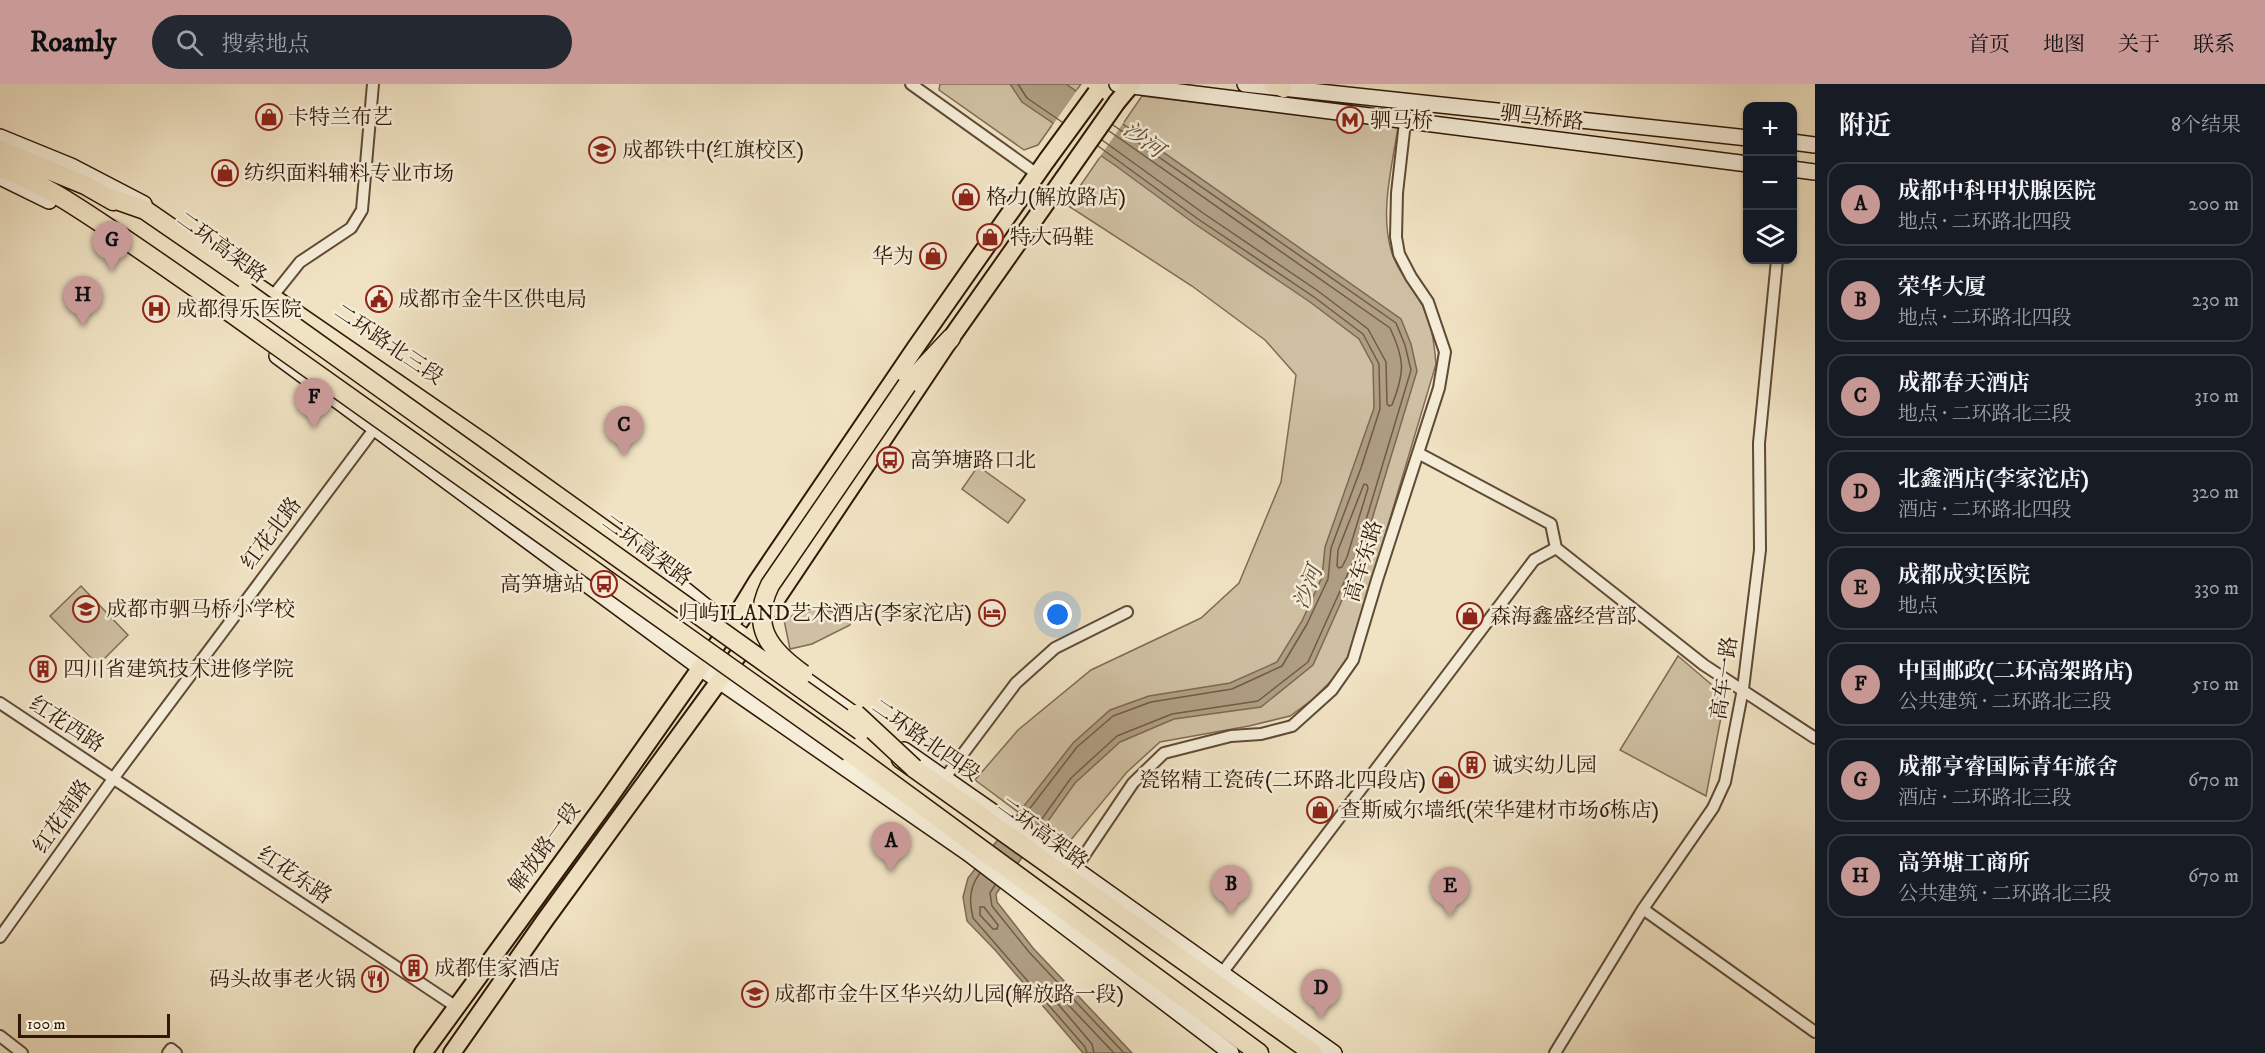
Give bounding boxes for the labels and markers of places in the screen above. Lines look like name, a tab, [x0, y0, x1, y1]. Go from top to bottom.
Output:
shop icon: 卡特兰布艺	[254, 102, 284, 132]
place label: 卡特兰布艺	[288, 105, 393, 131]
metro station icon: 驷马桥	[1335, 105, 1365, 135]
place label: 驷马桥	[1370, 108, 1433, 134]
school or university icon: 成都铁中(红旗校区)	[587, 135, 617, 165]
place label: 成都铁中(红旗校区)	[622, 138, 804, 164]
shop icon: 纺织面料辅料专业市场	[210, 158, 240, 188]
place label: 纺织面料辅料专业市场	[244, 161, 454, 187]
shop icon: 格力(解放路店)	[951, 182, 981, 212]
place label: 格力(解放路店)	[986, 185, 1126, 211]
pin: G	[92, 222, 132, 271]
shop icon: 特大码鞋	[975, 222, 1005, 252]
place label: 特大码鞋	[1010, 225, 1094, 251]
shop icon: 华为	[918, 241, 948, 271]
place label: 华为	[872, 244, 914, 270]
pin: H	[64, 276, 103, 326]
public building icon: 成都市金牛区供电局	[364, 284, 394, 314]
place label: 成都市金牛区供电局	[398, 287, 587, 313]
hospital icon: 成都得乐医院	[141, 294, 171, 324]
place label: 成都得乐医院	[176, 297, 302, 323]
pin: F	[294, 378, 334, 428]
pin: C	[604, 406, 644, 456]
bus stop icon: 高笋塘路口北	[875, 445, 905, 475]
place label: 高笋塘路口北	[910, 448, 1036, 474]
bus stop icon: 高笋塘站	[589, 569, 619, 599]
place label: 高笋塘站	[500, 572, 584, 598]
school or university icon: 成都市驷马桥小学校	[71, 594, 101, 624]
place label: 成都市驷马桥小学校	[106, 597, 295, 623]
hotel icon: 归屿ILAND艺术酒店(李家沱店)	[977, 598, 1007, 628]
place label: 归屿ILAND艺术酒店(李家沱店)	[678, 601, 972, 627]
shop icon: 森海鑫盛经营部	[1455, 601, 1485, 631]
place label: 森海鑫盛经营部	[1490, 604, 1637, 630]
building icon: 四川省建筑技术进修学院	[28, 654, 58, 684]
place label: 四川省建筑技术进修学院	[63, 657, 294, 683]
building icon: 诚实幼儿园	[1457, 750, 1487, 780]
place label: 诚实幼儿园	[1492, 753, 1597, 779]
shop icon: 瓷铭精工瓷砖(二环路北四段店)	[1431, 765, 1461, 795]
place label: 瓷铭精工瓷砖(二环路北四段店)	[1139, 768, 1426, 794]
shop icon: 查斯威尔墙纸(荣华建材市场6栋店)	[1305, 795, 1335, 825]
place label: 查斯威尔墙纸(荣华建材市场6栋店)	[1340, 798, 1659, 824]
pin: A	[872, 822, 910, 872]
pin: B	[1212, 866, 1250, 915]
pin: E	[1430, 868, 1470, 917]
building icon: 成都佳家酒店	[399, 953, 429, 983]
place label: 成都佳家酒店	[434, 956, 560, 982]
restaurant icon: 码头故事老火锅	[360, 964, 390, 994]
place label: 码头故事老火锅	[209, 967, 356, 993]
pin: D	[1302, 970, 1340, 1019]
school or university icon: 成都市金牛区华兴幼儿园(解放路一段)	[740, 979, 770, 1009]
place label: 成都市金牛区华兴幼儿园(解放路一段)	[774, 982, 1124, 1008]

